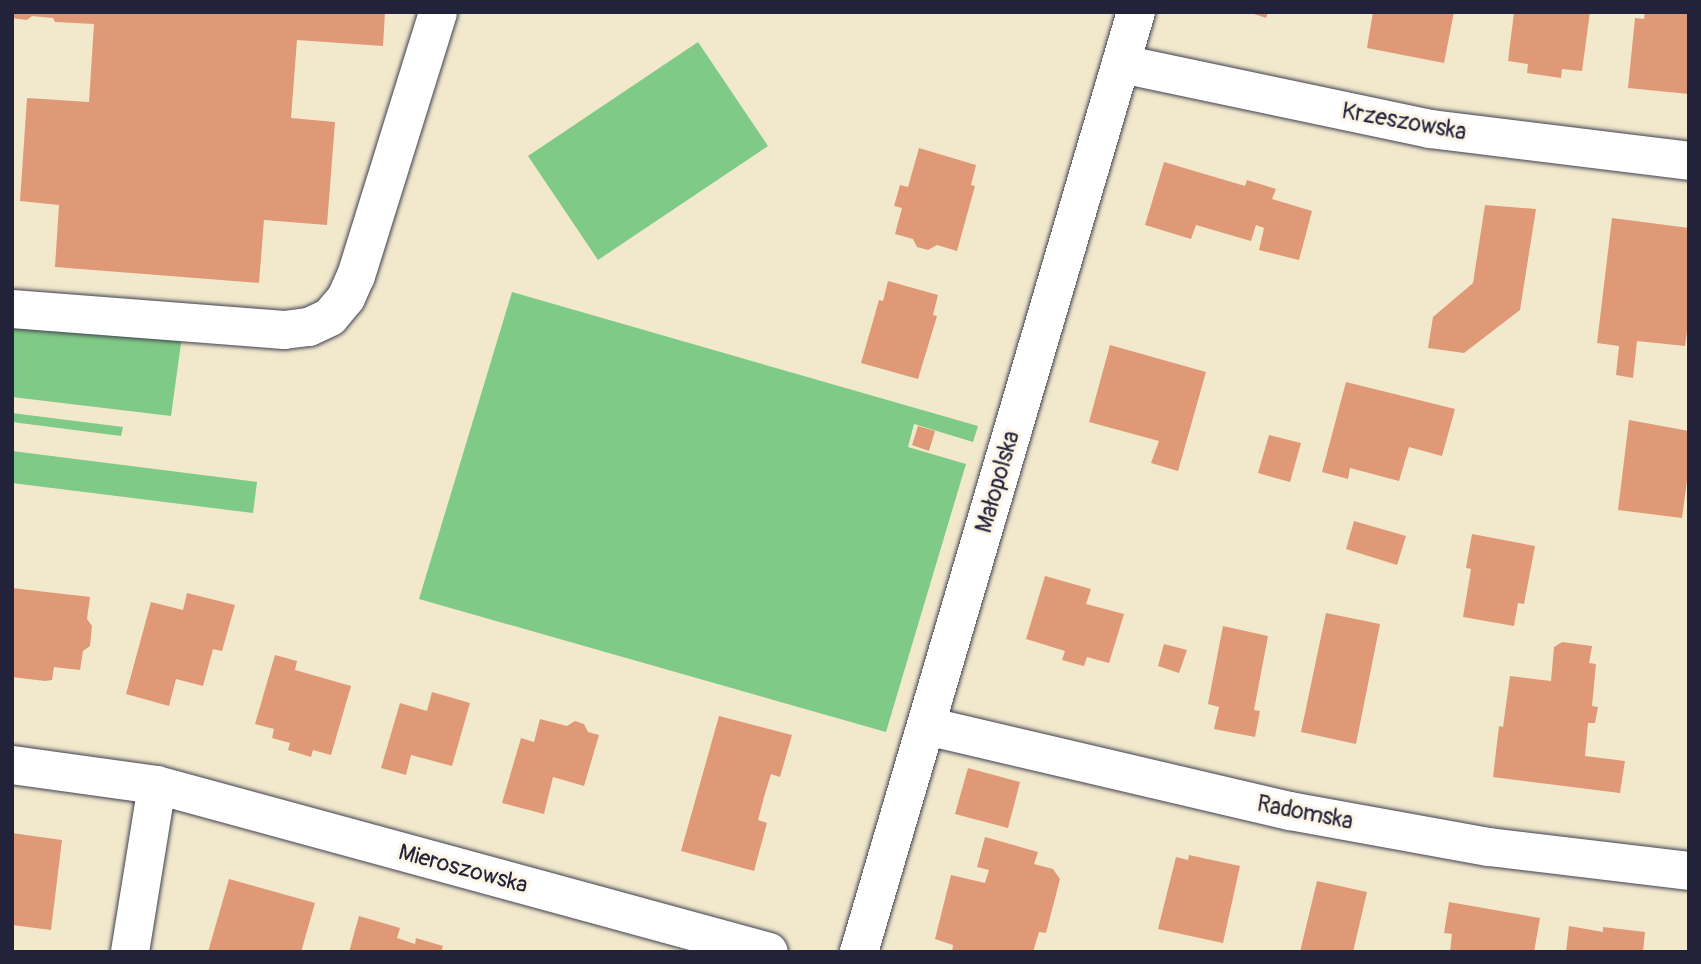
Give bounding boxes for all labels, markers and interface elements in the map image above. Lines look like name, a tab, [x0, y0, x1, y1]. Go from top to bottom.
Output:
street label: Krzeszowska	[1340, 97, 1468, 147]
street label: Małopolska	[970, 428, 1026, 536]
street label: Radomska	[1255, 790, 1355, 836]
street label: Mieroszowska	[395, 839, 531, 899]

